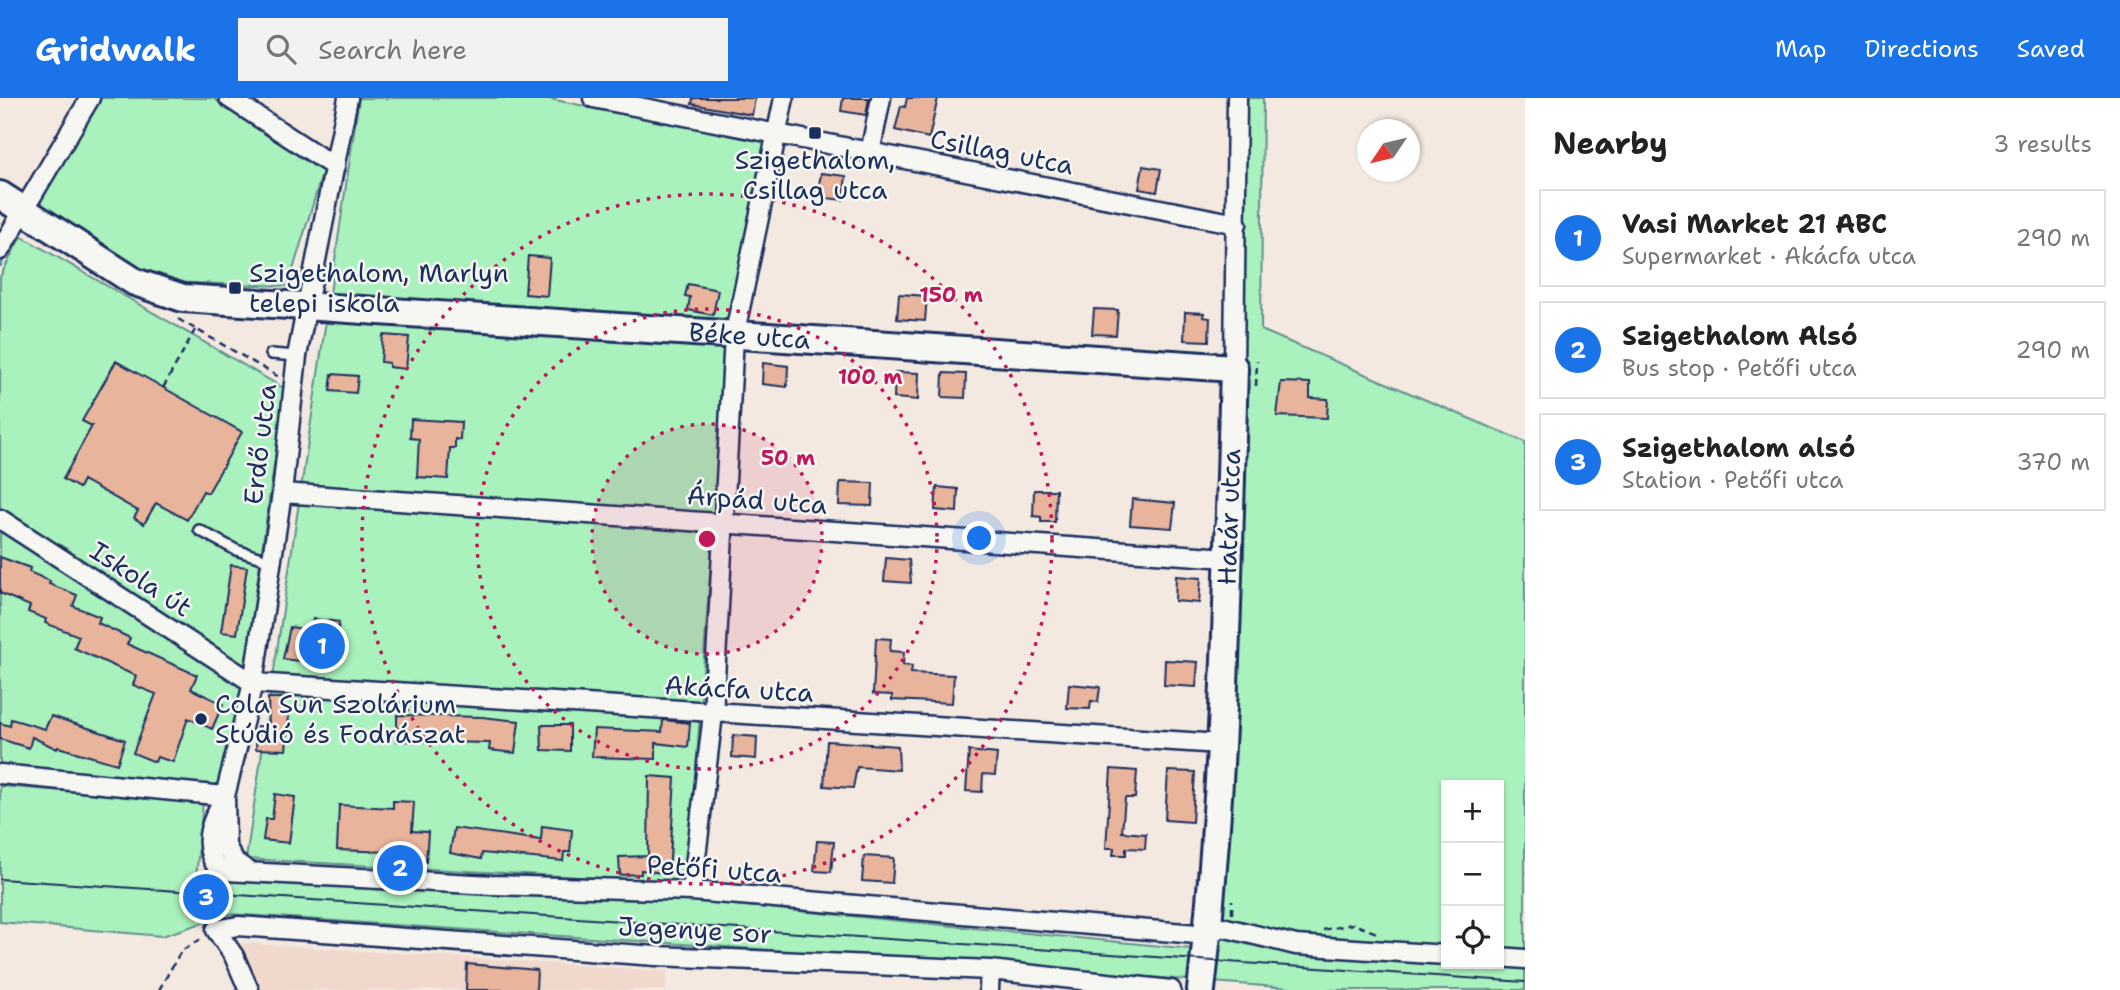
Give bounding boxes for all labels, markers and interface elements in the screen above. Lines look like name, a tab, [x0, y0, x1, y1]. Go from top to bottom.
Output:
search box	[238, 18, 728, 81]
text: Gridwalk	[35, 27, 196, 72]
icon: search	[262, 30, 300, 68]
text: Search here	[318, 32, 467, 67]
text: Map	[1775, 33, 1826, 65]
text: Directions	[1864, 33, 1979, 65]
text: Saved	[2017, 33, 2085, 65]
north arrow	[1357, 119, 1420, 182]
street label: Csillag utca	[928, 120, 1077, 183]
text: Nearby	[1553, 123, 1668, 164]
marker: Szigethalom, Csillag utca	[807, 125, 823, 141]
text: 3 results	[1993, 129, 2092, 159]
place label: Szigethalom, Csillag utca	[735, 142, 895, 207]
text: Vasi Market 21 ABC	[1622, 206, 1887, 241]
text: 1	[1573, 223, 1583, 253]
text: 290 m	[2016, 223, 2090, 253]
text: Supermarket · Akácfa utca	[1622, 241, 1916, 271]
place label: Szigethalom, Marlyn telepi iskola	[249, 255, 509, 320]
marker: Szigethalom, Marlyn telepi iskola	[227, 280, 243, 296]
text: 150 m	[919, 281, 983, 309]
street label: Béke utca	[688, 314, 811, 357]
text: Szigethalom Alsó	[1622, 318, 1858, 353]
text: 2	[1570, 335, 1586, 365]
text: 290 m	[2016, 335, 2090, 365]
text: Bus stop · Petőfi utca	[1622, 353, 1857, 383]
text: 100 m	[838, 363, 902, 391]
street label: Erdő utca	[235, 382, 284, 506]
text: Szigethalom alsó	[1622, 430, 1855, 465]
text: 50 m	[761, 444, 815, 472]
text: 3	[1570, 447, 1586, 477]
text: 370 m	[2017, 447, 2090, 477]
street label: Határ utca	[1209, 448, 1248, 586]
text: Station · Petőfi utca	[1622, 465, 1844, 495]
street label: Árpád utca	[686, 477, 828, 522]
your location	[962, 521, 996, 555]
centre of rings	[695, 527, 719, 551]
street label: Iskola út	[84, 533, 199, 624]
pin: 1	[299, 620, 345, 672]
street label: Akácfa utca	[664, 667, 814, 710]
place label: Cola Sun Szolárium Stúdió és Fodrászat	[215, 686, 466, 751]
marker: Cola Sun Szolárium Stúdió és Fodrászat	[193, 711, 209, 727]
map controls	[1441, 780, 1504, 969]
button: +	[1441, 780, 1504, 843]
pin: 2	[377, 842, 423, 894]
button: −	[1441, 843, 1504, 906]
street label: Petőfi utca	[645, 846, 783, 891]
pin: 3	[183, 871, 229, 923]
button: locate	[1441, 906, 1504, 969]
street label: Jegenye sor	[617, 908, 773, 951]

